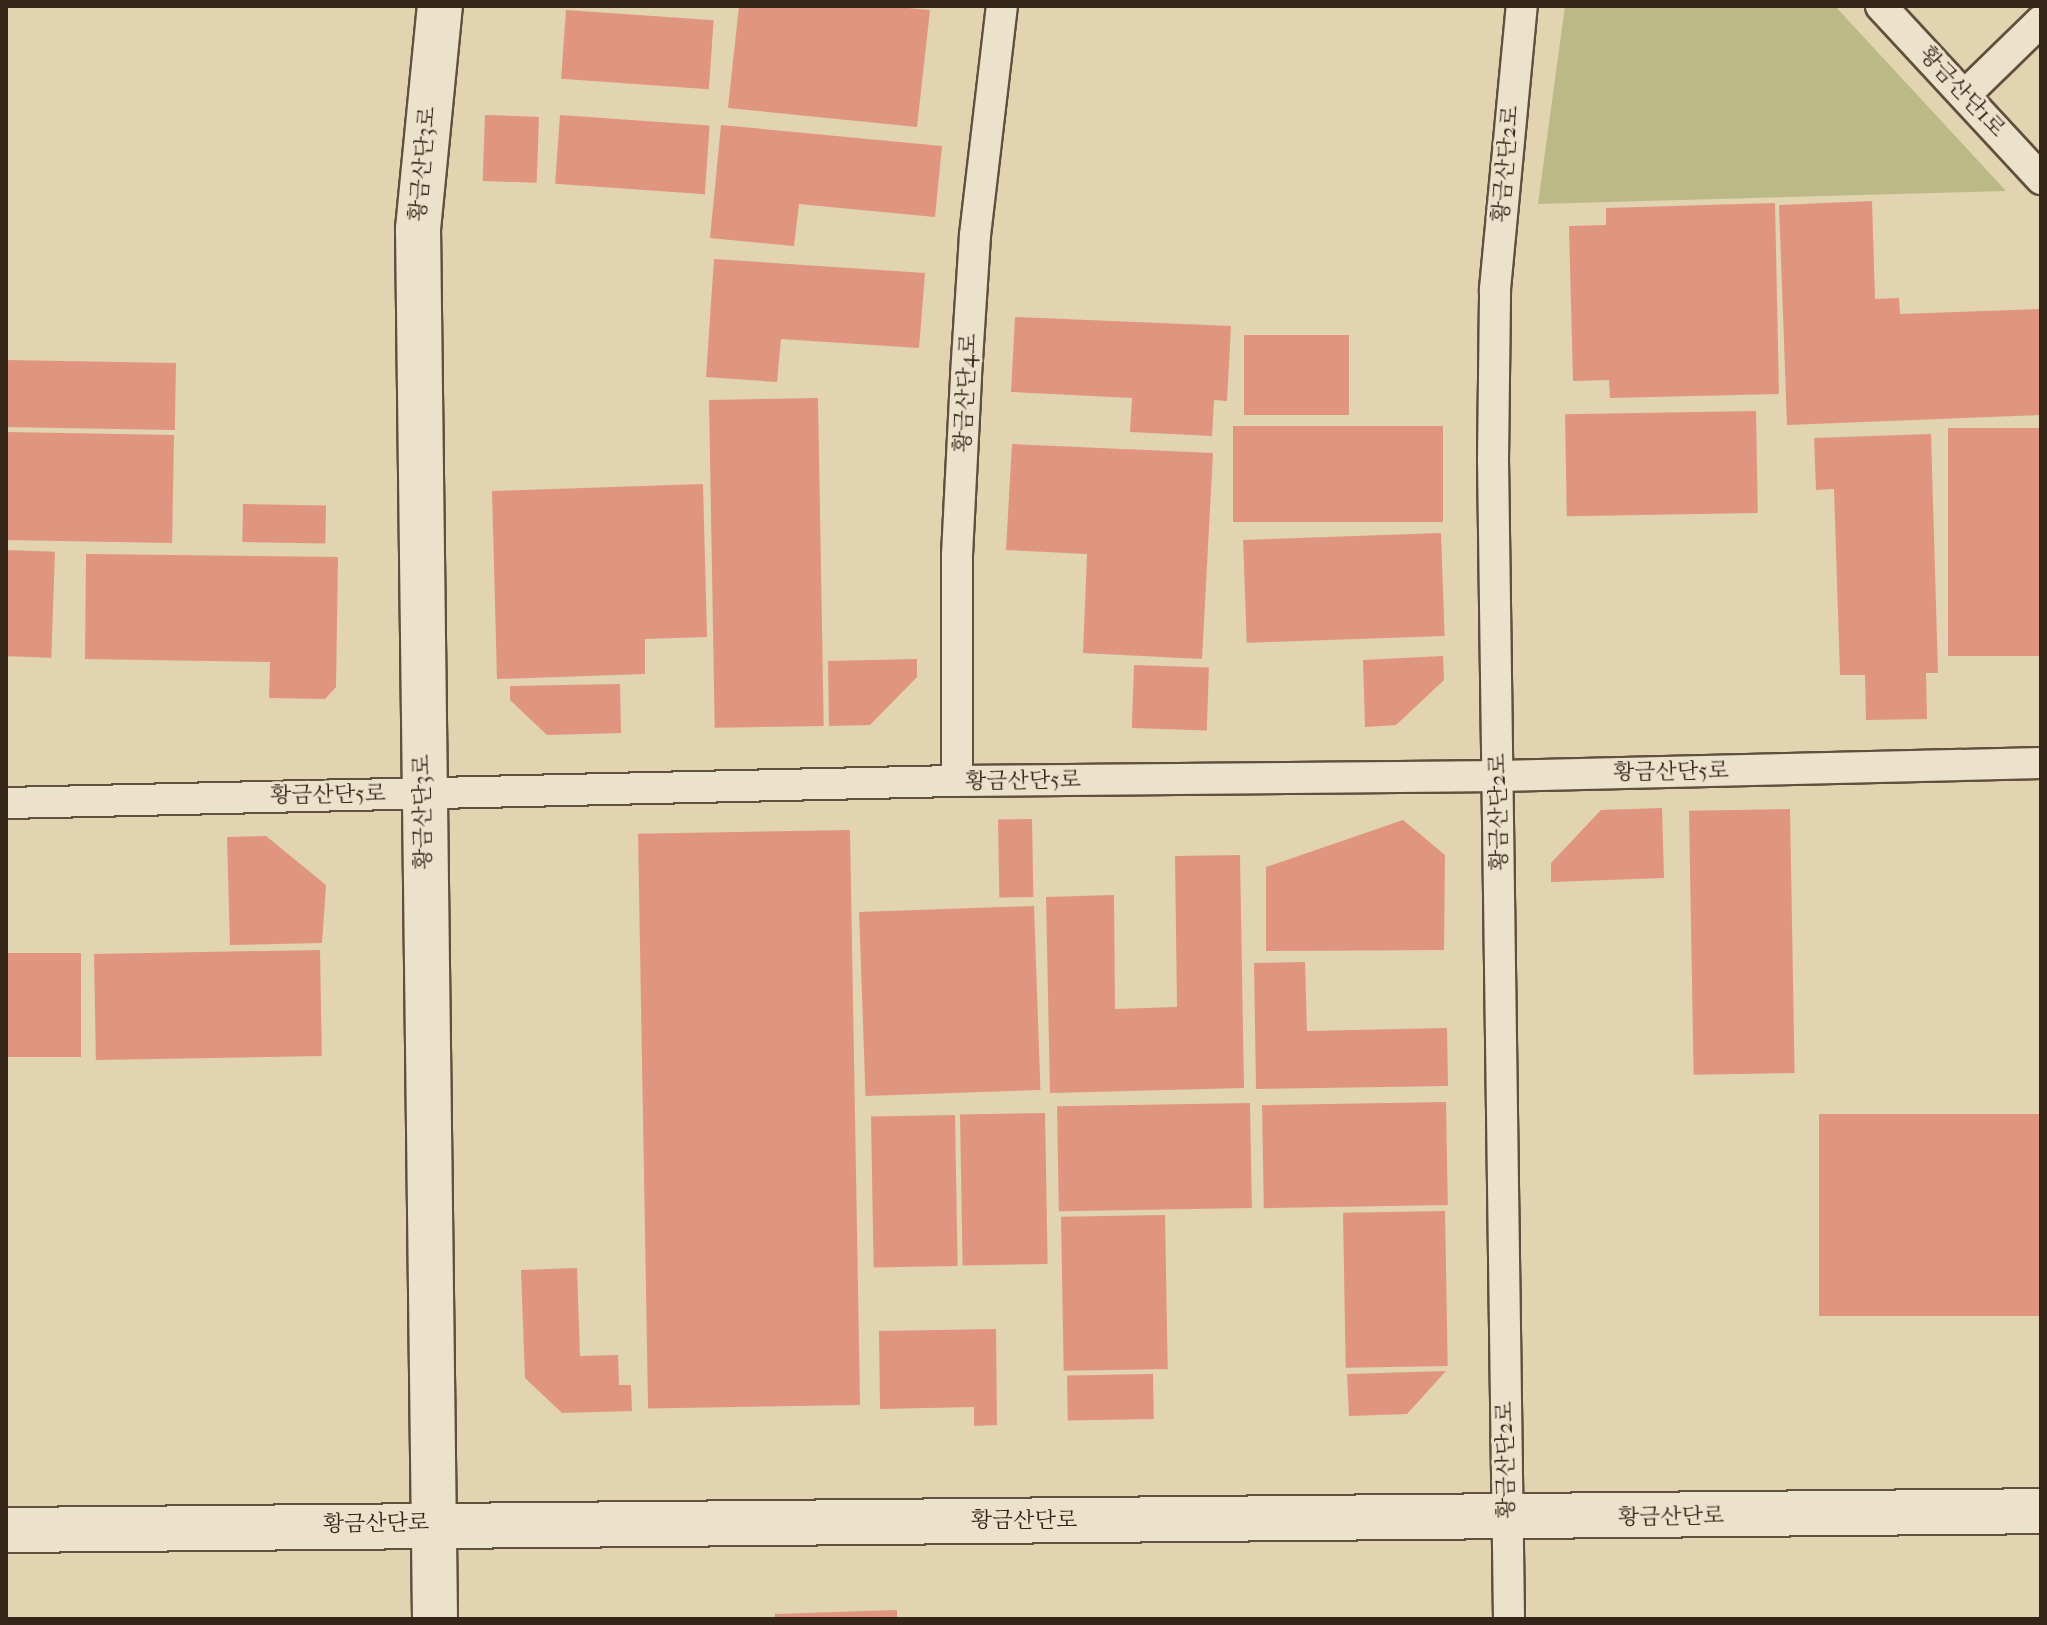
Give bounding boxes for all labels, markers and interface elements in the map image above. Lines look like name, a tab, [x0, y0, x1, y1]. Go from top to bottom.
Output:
street label: 황금산단1로	[1913, 41, 2011, 143]
street label: 황금산단2로	[1488, 104, 1524, 224]
street label: 황금산단3로	[405, 105, 441, 223]
street label: 황금산단4로	[950, 333, 982, 453]
street label: 황금산단2로	[1485, 753, 1513, 871]
street label: 황금산단3로	[409, 754, 437, 870]
street label: 황금산단5로	[1613, 758, 1729, 786]
street label: 황금산단5로	[965, 767, 1081, 795]
street label: 황금산단5로	[270, 781, 386, 809]
street label: 황금산단2로	[1492, 1401, 1520, 1519]
street label: 황금산단로	[1618, 1503, 1724, 1531]
street label: 황금산단로	[971, 1508, 1077, 1534]
street label: 황금산단로	[323, 1510, 429, 1538]

